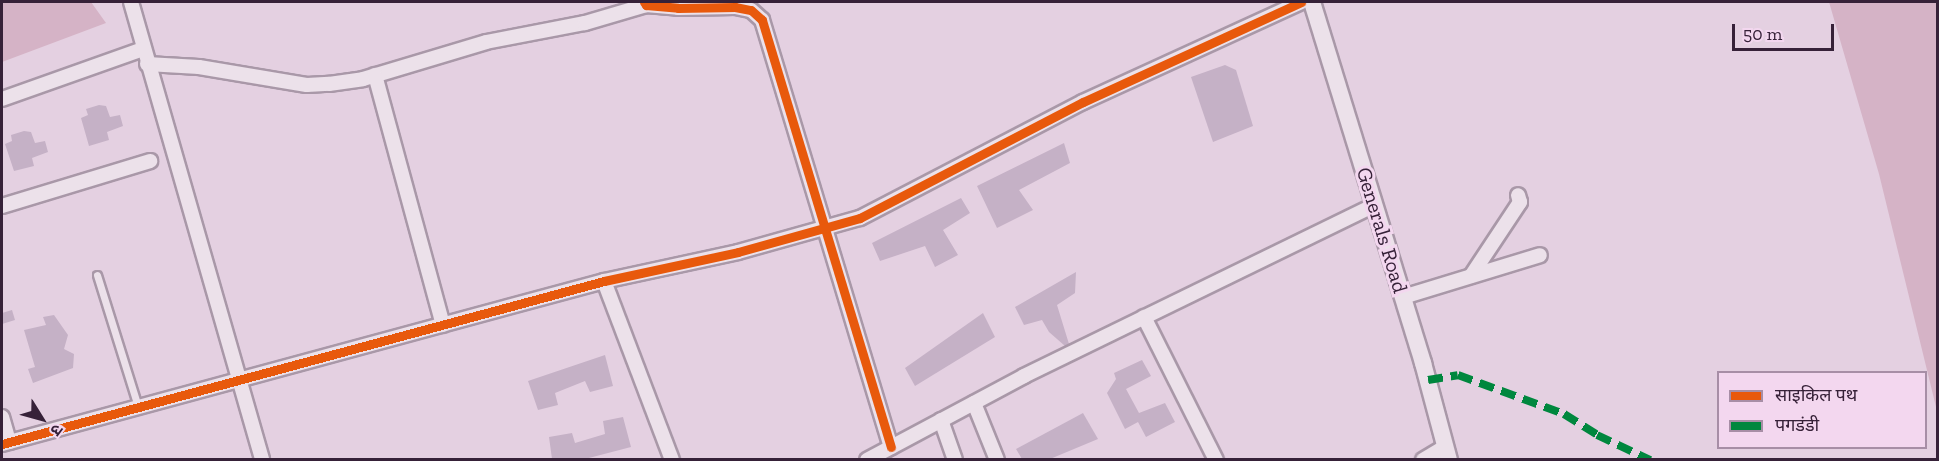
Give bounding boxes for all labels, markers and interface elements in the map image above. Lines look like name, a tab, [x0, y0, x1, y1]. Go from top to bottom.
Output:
scale bar	[1735, 12, 1837, 50]
text: 50 m	[1743, 23, 1782, 45]
street label: Generals Road	[1351, 164, 1413, 296]
legend	[1717, 371, 1927, 449]
text: साइकिल पथ	[1775, 384, 1857, 406]
north arrow	[12, 389, 72, 449]
text: पगडंडी	[1775, 414, 1819, 436]
text: उ	[46, 421, 67, 440]

